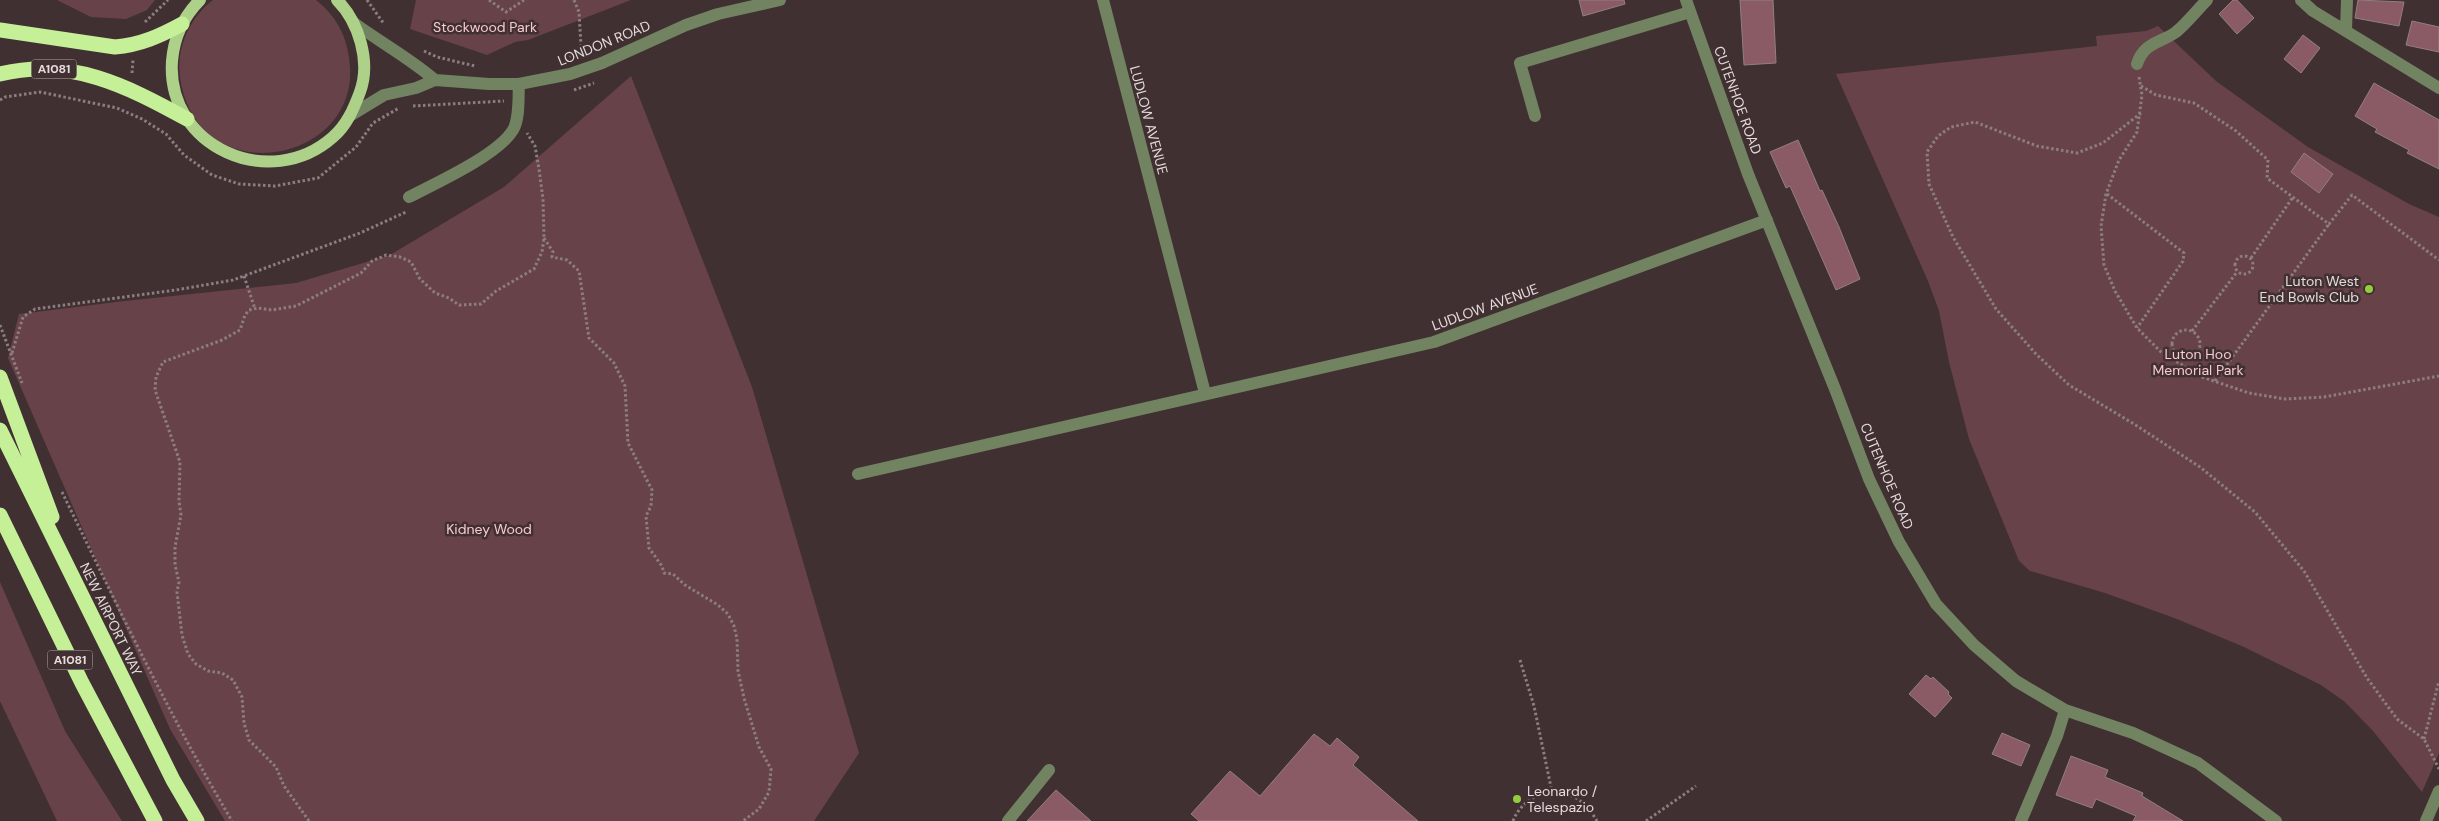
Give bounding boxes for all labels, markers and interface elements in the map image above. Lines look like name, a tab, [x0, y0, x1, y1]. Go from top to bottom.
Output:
street label: LONDON ROAD	[555, 16, 653, 70]
park label: Stockwood Park	[433, 18, 537, 36]
street label: CUTENHOE ROAD	[1710, 43, 1766, 157]
road number: A1081	[32, 60, 76, 78]
street label: LUDLOW AVENUE	[1126, 64, 1172, 176]
place label: Luton West End Bowls Club	[2260, 272, 2359, 306]
street label: LUDLOW AVENUE	[1429, 279, 1541, 335]
marker: Luton West End Bowls Club	[2363, 283, 2375, 295]
park label: Luton Hoo Memorial Park	[2152, 345, 2244, 379]
street label: CUTENHOE ROAD	[1856, 420, 1918, 532]
park label: Kidney Wood	[446, 520, 532, 538]
street label: NEW AIRPORT WAY	[76, 560, 146, 678]
road number: A1081	[48, 650, 92, 670]
place label: Leonardo / Telespazio	[1527, 782, 1598, 816]
marker: Leonardo / Telespazio	[1511, 793, 1523, 805]

